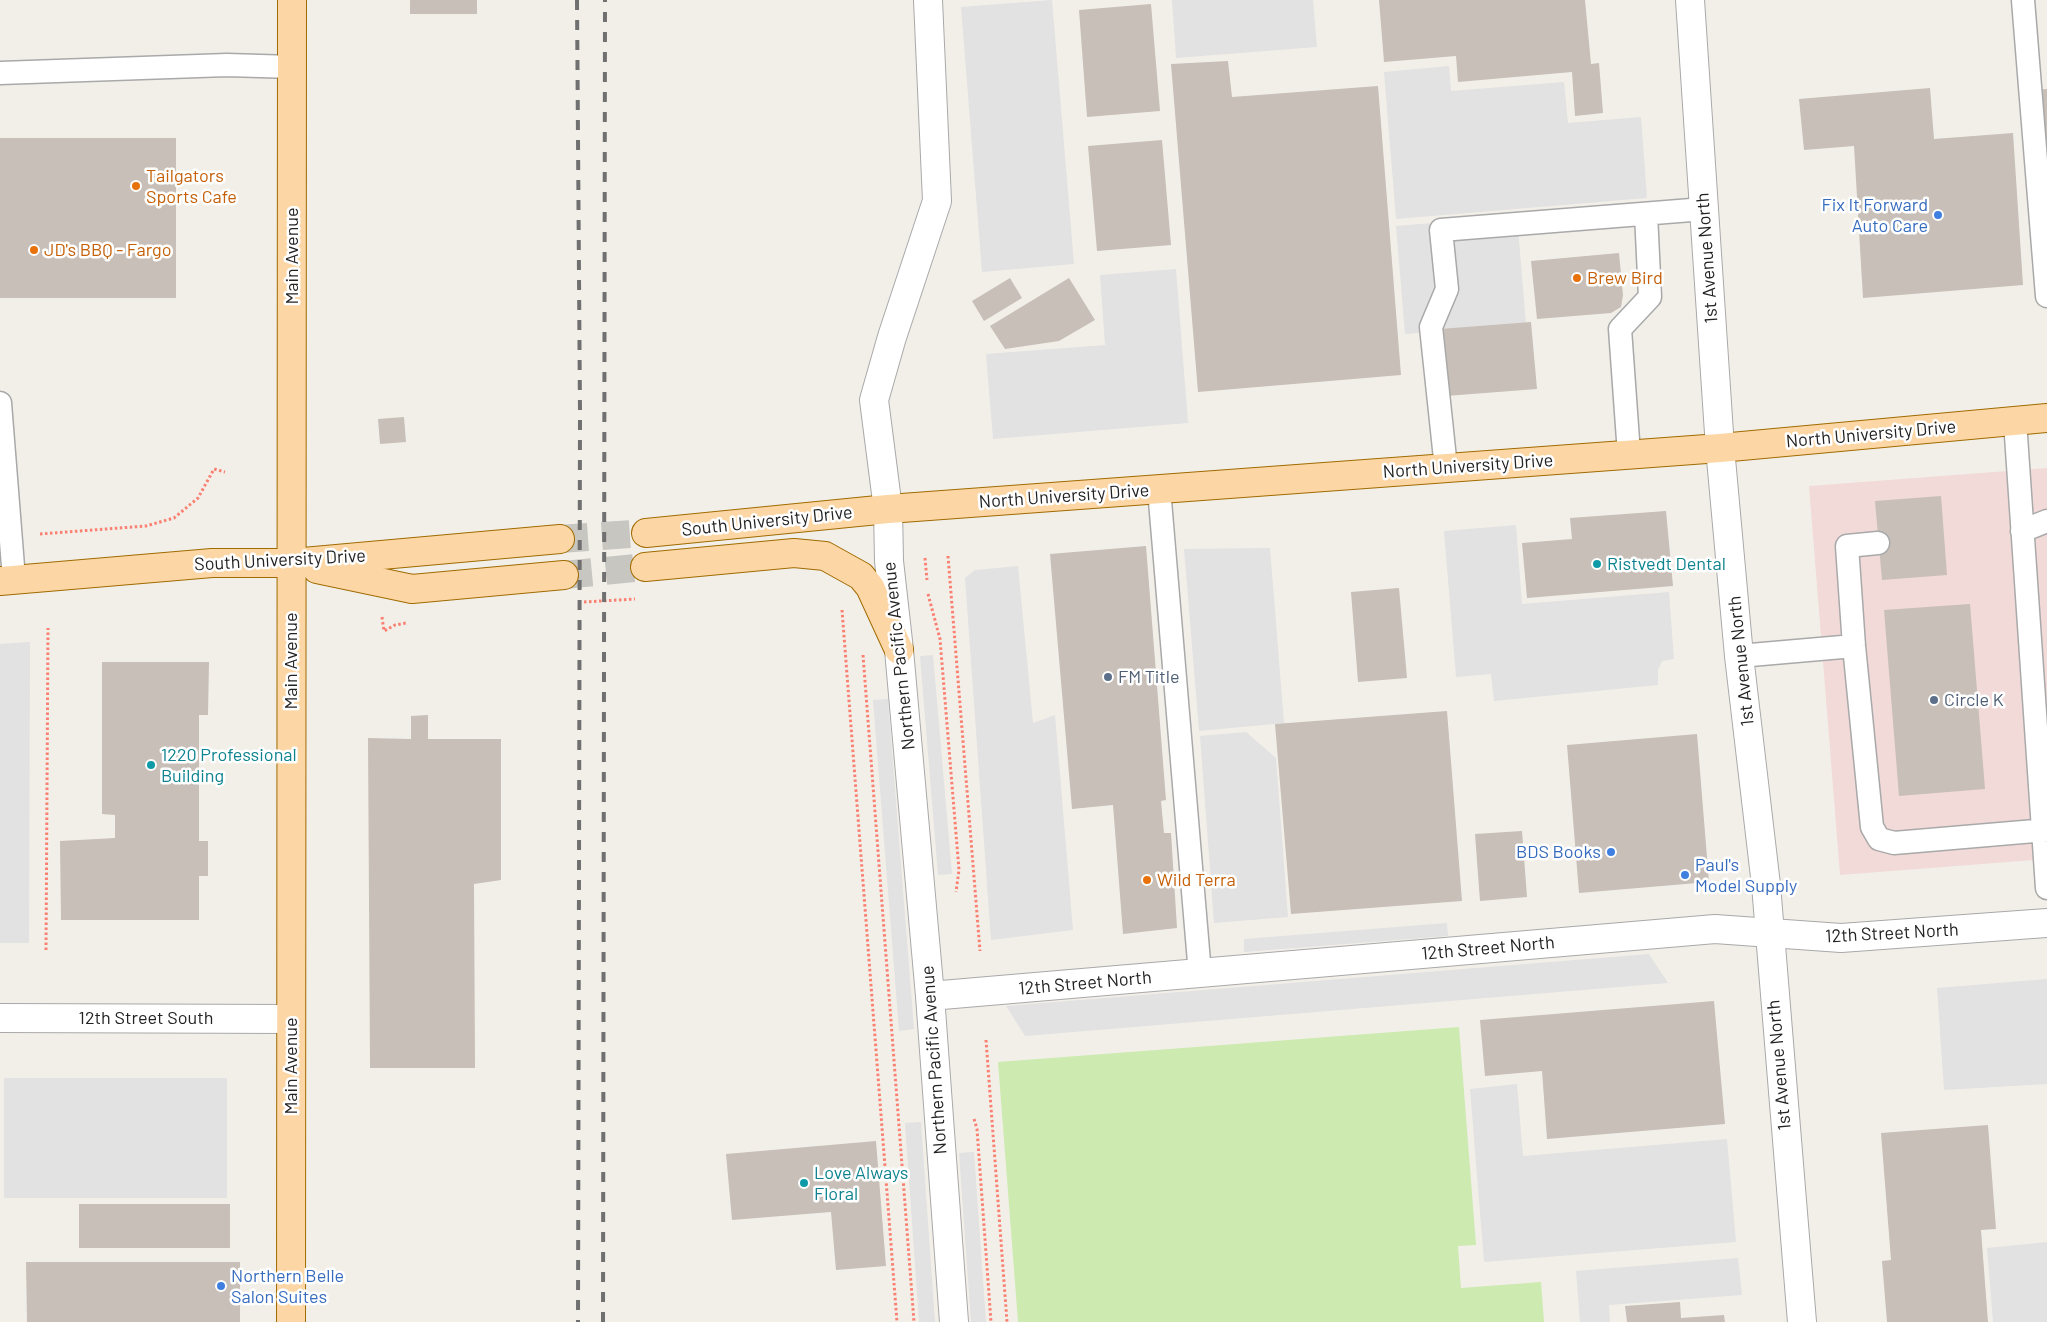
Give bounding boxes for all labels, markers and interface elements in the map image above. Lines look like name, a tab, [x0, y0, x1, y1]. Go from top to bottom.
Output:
place label: Tailgators Sports Cafe	[146, 165, 237, 208]
marker: Tailgators Sports Cafe	[130, 180, 142, 192]
street label: 1st Avenue North	[1692, 192, 1722, 324]
place label: Fix It Forward Auto Care	[1822, 194, 1928, 236]
street label: Main Avenue	[281, 207, 303, 305]
marker: Fix It Forward Auto Care	[1932, 209, 1944, 221]
place label: JD's BBQ - Fargo	[44, 239, 171, 261]
marker: JD's BBQ - Fargo	[28, 244, 40, 256]
place label: Brew Bird	[1587, 267, 1663, 289]
marker: Brew Bird	[1571, 272, 1583, 284]
street label: North University Drive	[1785, 416, 1957, 452]
street label: North University Drive	[1382, 449, 1554, 483]
street label: North University Drive	[978, 479, 1150, 513]
street label: South University Drive	[680, 501, 854, 541]
street label: South University Drive	[194, 545, 366, 575]
place label: Ristvedt Dental	[1607, 553, 1726, 575]
marker: Ristvedt Dental	[1591, 558, 1603, 570]
street label: Northern Pacific Avenue	[878, 561, 920, 751]
street label: 1st Avenue North	[1723, 595, 1759, 727]
street label: Main Avenue	[280, 612, 302, 710]
place label: FM Title	[1118, 666, 1180, 688]
marker: FM Title	[1102, 671, 1114, 683]
place label: Circle K	[1944, 689, 2004, 711]
marker: Circle K	[1928, 694, 1940, 706]
place label: 1220 Professional Building	[161, 744, 297, 786]
marker: 1220 Professional Building	[145, 759, 157, 771]
place label: BDS Books	[1516, 841, 1601, 863]
marker: BDS Books	[1605, 846, 1617, 858]
place label: Paul's Model Supply	[1695, 854, 1797, 896]
place label: Wild Terra	[1157, 869, 1236, 891]
marker: Paul's Model Supply	[1679, 869, 1691, 881]
marker: Wild Terra	[1141, 874, 1153, 886]
street label: 12th Street North	[1825, 919, 1959, 947]
street label: 12th Street North	[1421, 931, 1555, 965]
street label: Northern Pacific Avenue	[917, 965, 951, 1155]
street label: 12th Street North	[1018, 966, 1152, 1000]
street label: 1st Avenue North	[1763, 999, 1795, 1131]
street label: 12th Street South	[79, 1007, 213, 1029]
street label: Main Avenue	[280, 1017, 302, 1115]
place label: Love Always Floral	[814, 1162, 908, 1204]
marker: Love Always Floral	[798, 1177, 810, 1189]
place label: Northern Belle Salon Suites	[231, 1265, 344, 1308]
marker: Northern Belle Salon Suites	[215, 1280, 227, 1292]

